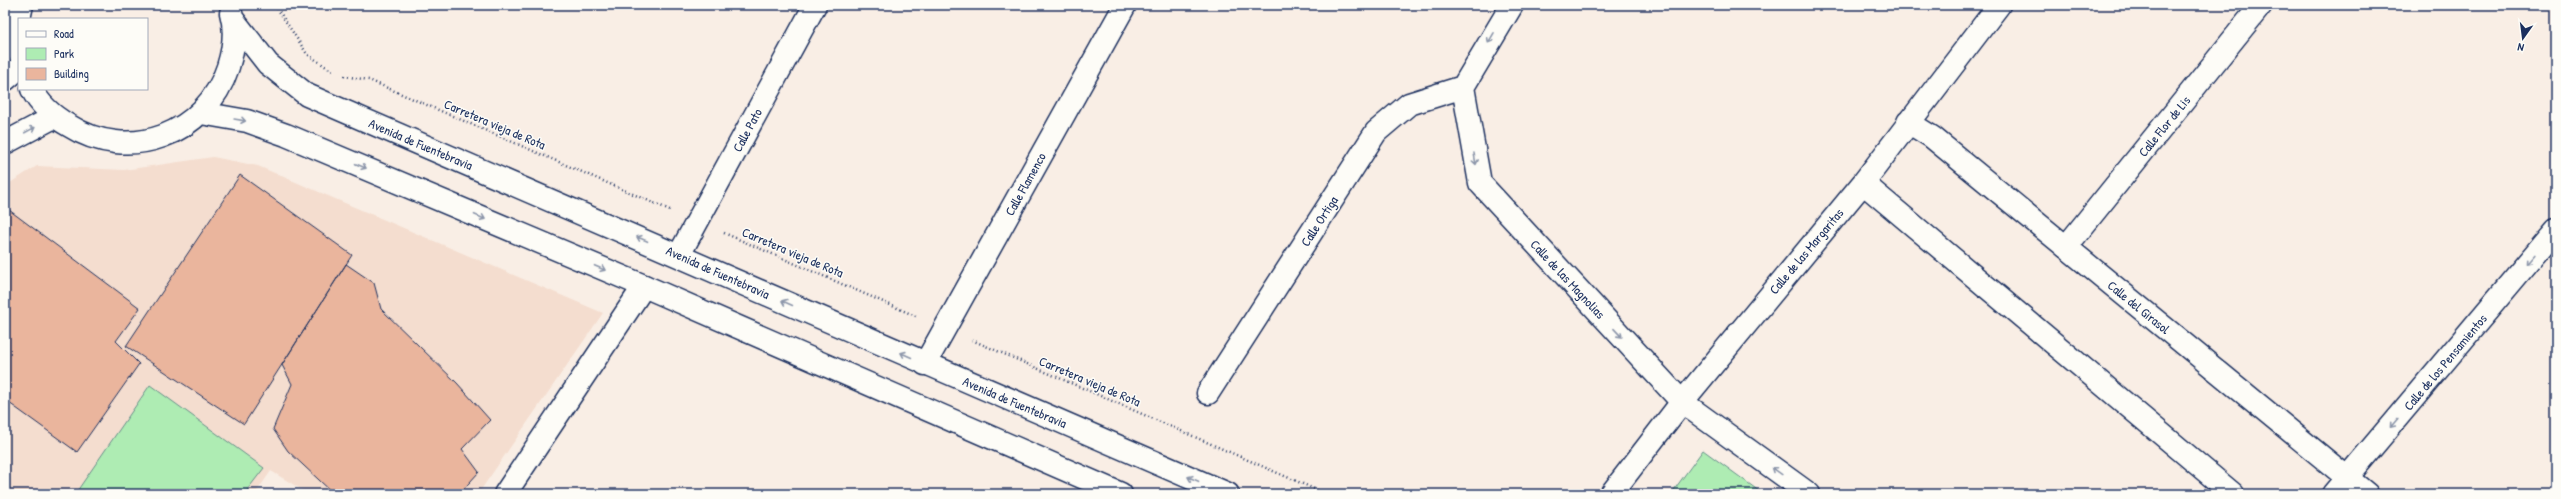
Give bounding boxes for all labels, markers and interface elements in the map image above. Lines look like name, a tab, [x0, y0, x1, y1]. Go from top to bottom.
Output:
legend	[18, 18, 148, 90]
north arrow	[2503, 18, 2543, 58]
text: Road	[54, 25, 74, 42]
one-way arrow	[1487, 32, 1495, 44]
text: N	[2516, 40, 2525, 55]
text: Park	[54, 45, 74, 62]
text: Building	[54, 65, 89, 82]
street label: Calle Flor de Lis	[2134, 92, 2194, 160]
street label: Carretera vieja de Rota	[442, 95, 548, 153]
street label: Calle Pato	[728, 105, 766, 155]
street label: Avenida de Fuentebravia	[366, 114, 476, 174]
one-way arrow	[233, 116, 246, 124]
one-way arrow	[24, 126, 36, 133]
street label: Calle Flamenco	[1000, 149, 1050, 219]
one-way arrow	[1472, 152, 1480, 165]
one-way arrow	[354, 163, 366, 171]
street label: Calle Ortiga	[1296, 192, 1342, 250]
street label: Calle de las Margaritas	[1765, 204, 1847, 298]
one-way arrow	[474, 214, 486, 221]
street label: Carretera vieja de Rota	[740, 223, 846, 281]
one-way arrow	[637, 235, 649, 242]
street label: Calle de las Magnolias	[1527, 236, 1609, 322]
street label: Avenida de Fuentebravia	[663, 241, 773, 303]
one-way arrow	[2527, 253, 2536, 264]
one-way arrow	[594, 264, 606, 272]
street label: Calle del Girasol	[2104, 276, 2174, 338]
one-way arrow	[782, 298, 794, 306]
street label: Calle de los Pensamientos	[2399, 310, 2491, 414]
one-way arrow	[1613, 328, 1623, 338]
one-way arrow	[900, 351, 912, 358]
street label: Carretera vieja de Rota	[1037, 352, 1143, 410]
street label: Avenida de Fuentebravia	[960, 372, 1070, 432]
one-way arrow	[2390, 418, 2399, 428]
one-way arrow	[1772, 467, 1783, 475]
one-way arrow	[1187, 474, 1199, 482]

